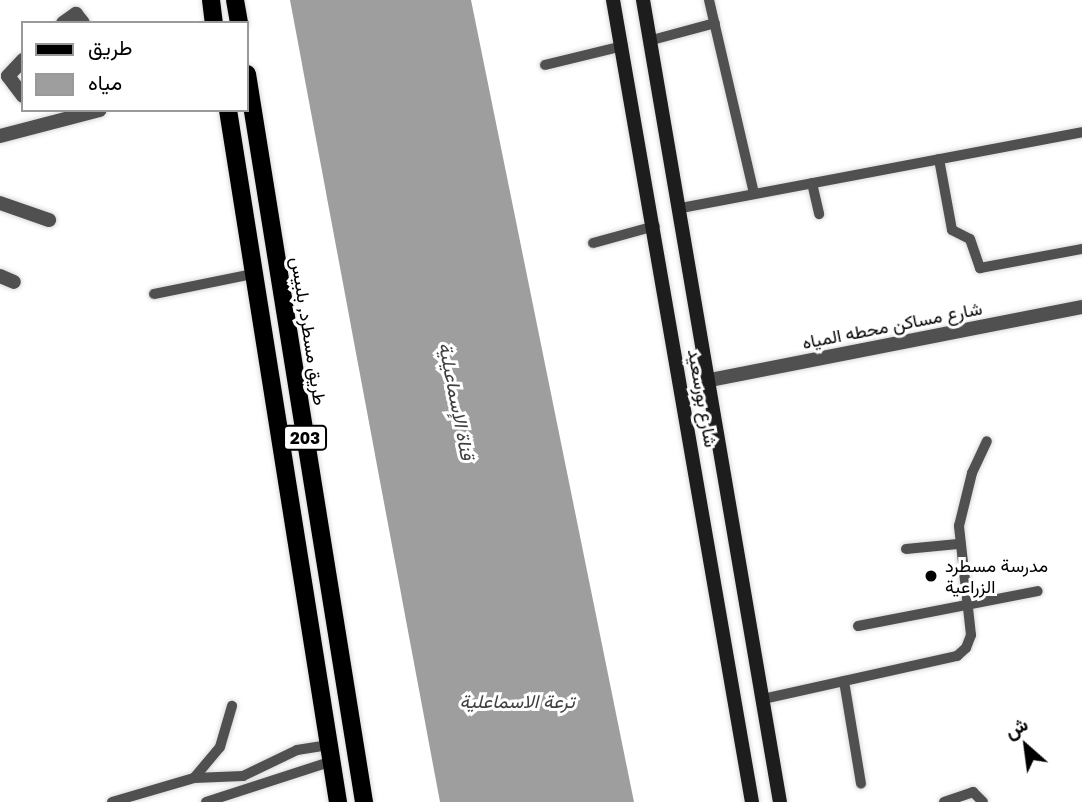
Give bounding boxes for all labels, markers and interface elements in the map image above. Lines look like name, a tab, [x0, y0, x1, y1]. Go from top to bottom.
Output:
legend	[21, 21, 248, 112]
text: طريق	[88, 34, 133, 60]
text: مياه	[88, 69, 122, 95]
street label: طريق مسطرد, بلبيس	[287, 255, 331, 407]
street label: شارع مساكن محطه المياه	[800, 297, 984, 353]
water label: قناة الإسماعيلية	[434, 340, 480, 462]
street label: شارع بورسعيد	[684, 347, 722, 449]
road number: 203	[282, 426, 328, 450]
place label: مدرسة مسطرد الزراعية	[945, 555, 1048, 598]
marker: مدرسة مسطرد الزراعية	[923, 568, 939, 584]
water label: ترعة الاسماعلية	[460, 690, 574, 712]
north arrow	[991, 711, 1061, 781]
text: ش	[1000, 712, 1031, 743]

